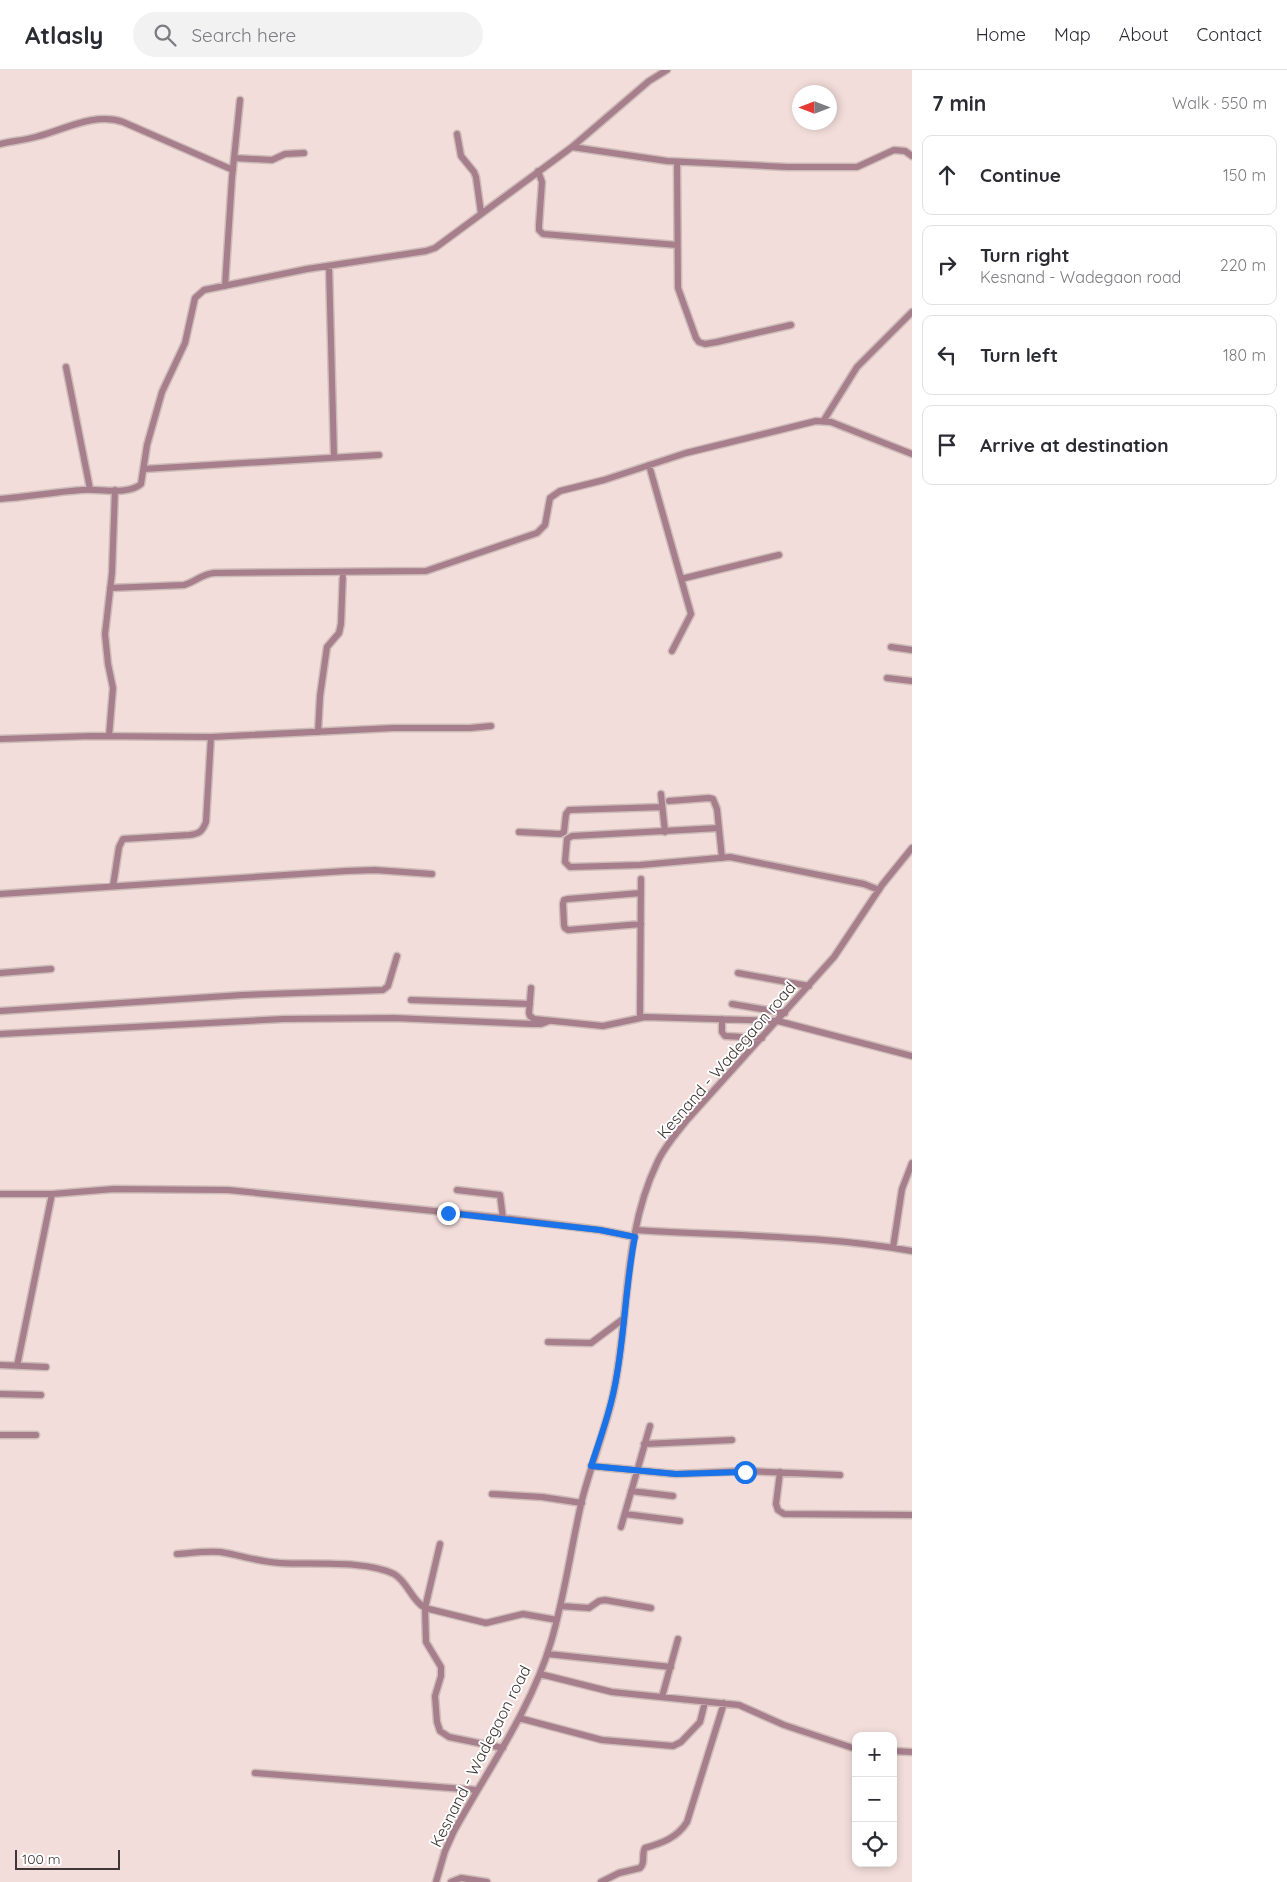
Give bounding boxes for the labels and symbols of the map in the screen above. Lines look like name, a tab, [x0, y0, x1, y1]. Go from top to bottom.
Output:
north arrow	[792, 85, 837, 130]
street label: Kesnand - Wadegaon road	[652, 977, 800, 1143]
route end	[437, 1202, 460, 1225]
route start	[734, 1461, 757, 1484]
street label: Kesnand - Wadegaon road	[425, 1662, 535, 1850]
scale bar	[15, 1847, 120, 1870]

